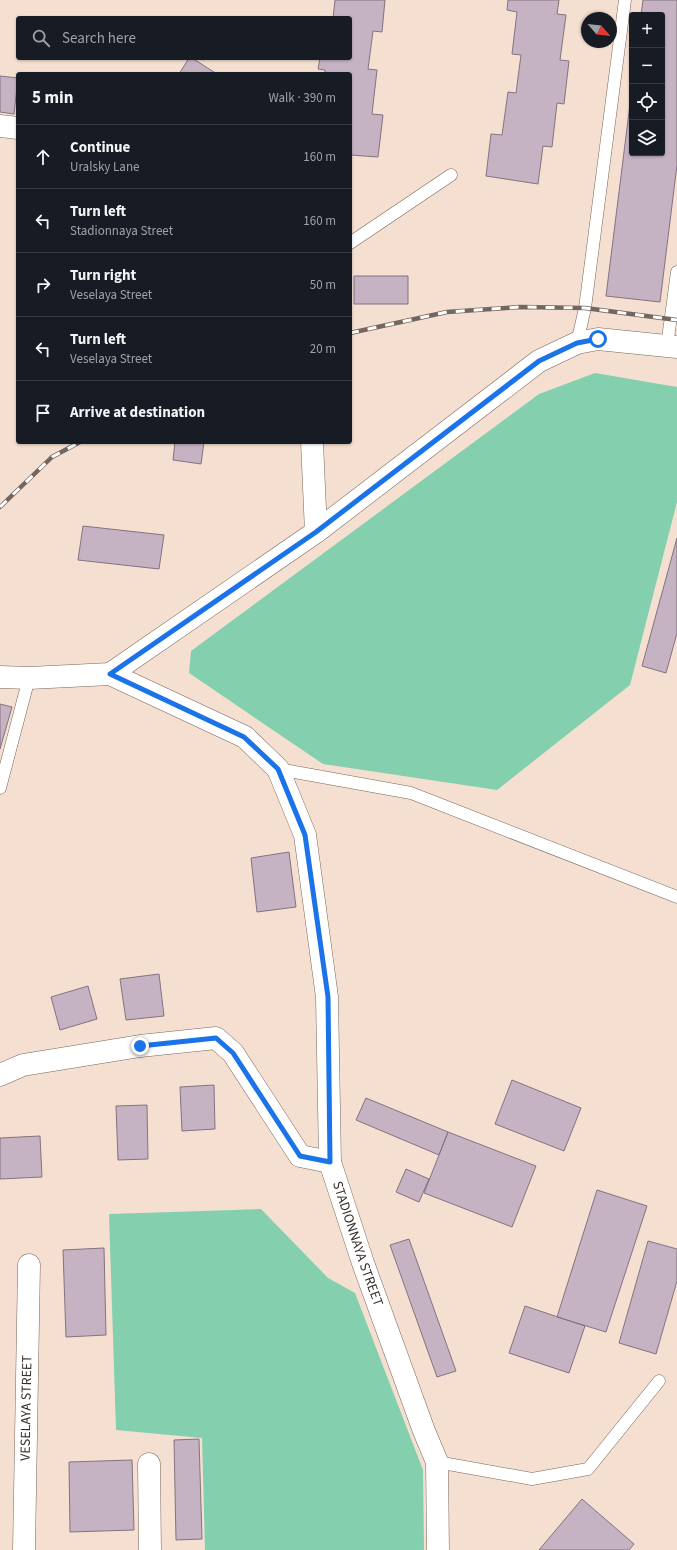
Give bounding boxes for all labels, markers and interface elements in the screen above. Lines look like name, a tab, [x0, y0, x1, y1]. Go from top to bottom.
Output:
north arrow	[581, 12, 617, 48]
map controls	[629, 12, 665, 156]
button: +	[629, 12, 665, 48]
search box	[16, 16, 352, 60]
icon: search	[30, 27, 52, 49]
text: Search here	[62, 28, 136, 49]
button: −	[629, 48, 665, 84]
button: locate	[629, 84, 665, 120]
text: 5 min	[32, 86, 73, 110]
text: Walk · 390 m	[268, 89, 336, 107]
button: layers	[629, 120, 665, 156]
text: Continue	[70, 137, 130, 158]
icon: ahead	[32, 146, 54, 168]
text: 160 m	[303, 148, 336, 166]
text: Uralsky Lane	[70, 158, 139, 176]
text: Turn left	[70, 201, 126, 222]
icon: left	[32, 210, 54, 232]
text: 160 m	[303, 212, 336, 230]
text: Stadionnaya Street	[70, 222, 173, 240]
text: Turn right	[70, 265, 136, 286]
icon: right	[32, 274, 54, 296]
text: 50 m	[310, 276, 336, 294]
text: Veselaya Street	[70, 286, 152, 304]
text: Turn left	[70, 329, 126, 350]
route start	[589, 330, 607, 348]
icon: left	[32, 338, 54, 360]
text: 20 m	[310, 340, 336, 358]
text: Veselaya Street	[70, 350, 152, 368]
icon: arrive	[32, 402, 54, 424]
text: Arrive at destination	[70, 402, 205, 423]
route end	[131, 1037, 149, 1055]
street label: STADIONNAYA STREET	[327, 1179, 388, 1310]
street label: VESELAYA STREET	[16, 1355, 37, 1461]

